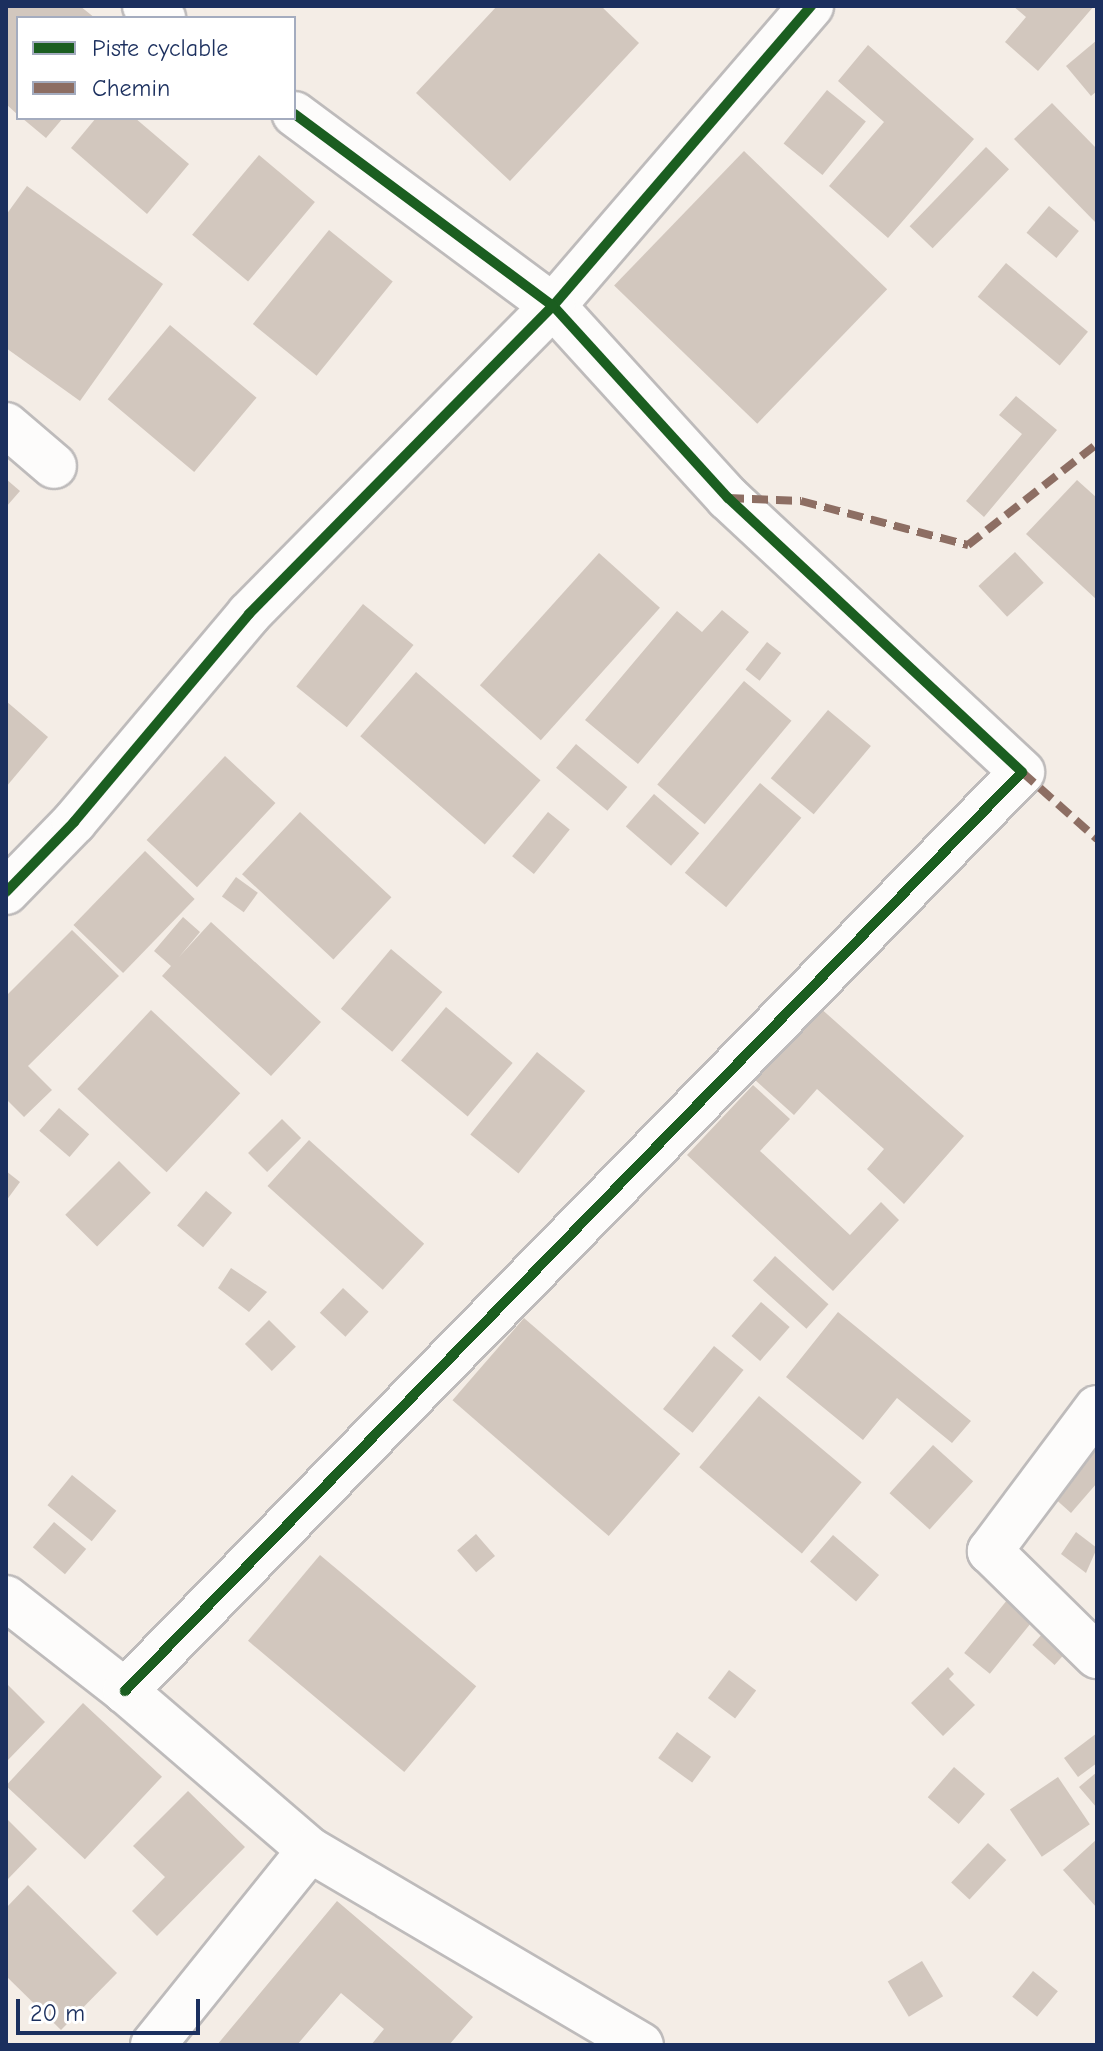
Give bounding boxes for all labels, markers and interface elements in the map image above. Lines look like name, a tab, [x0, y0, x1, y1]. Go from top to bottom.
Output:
legend	[16, 16, 296, 120]
text: Piste cyclable	[92, 34, 228, 62]
text: Chemin	[92, 74, 170, 102]
scale bar	[20, 1983, 204, 2033]
text: 20 m	[30, 1999, 85, 2027]

